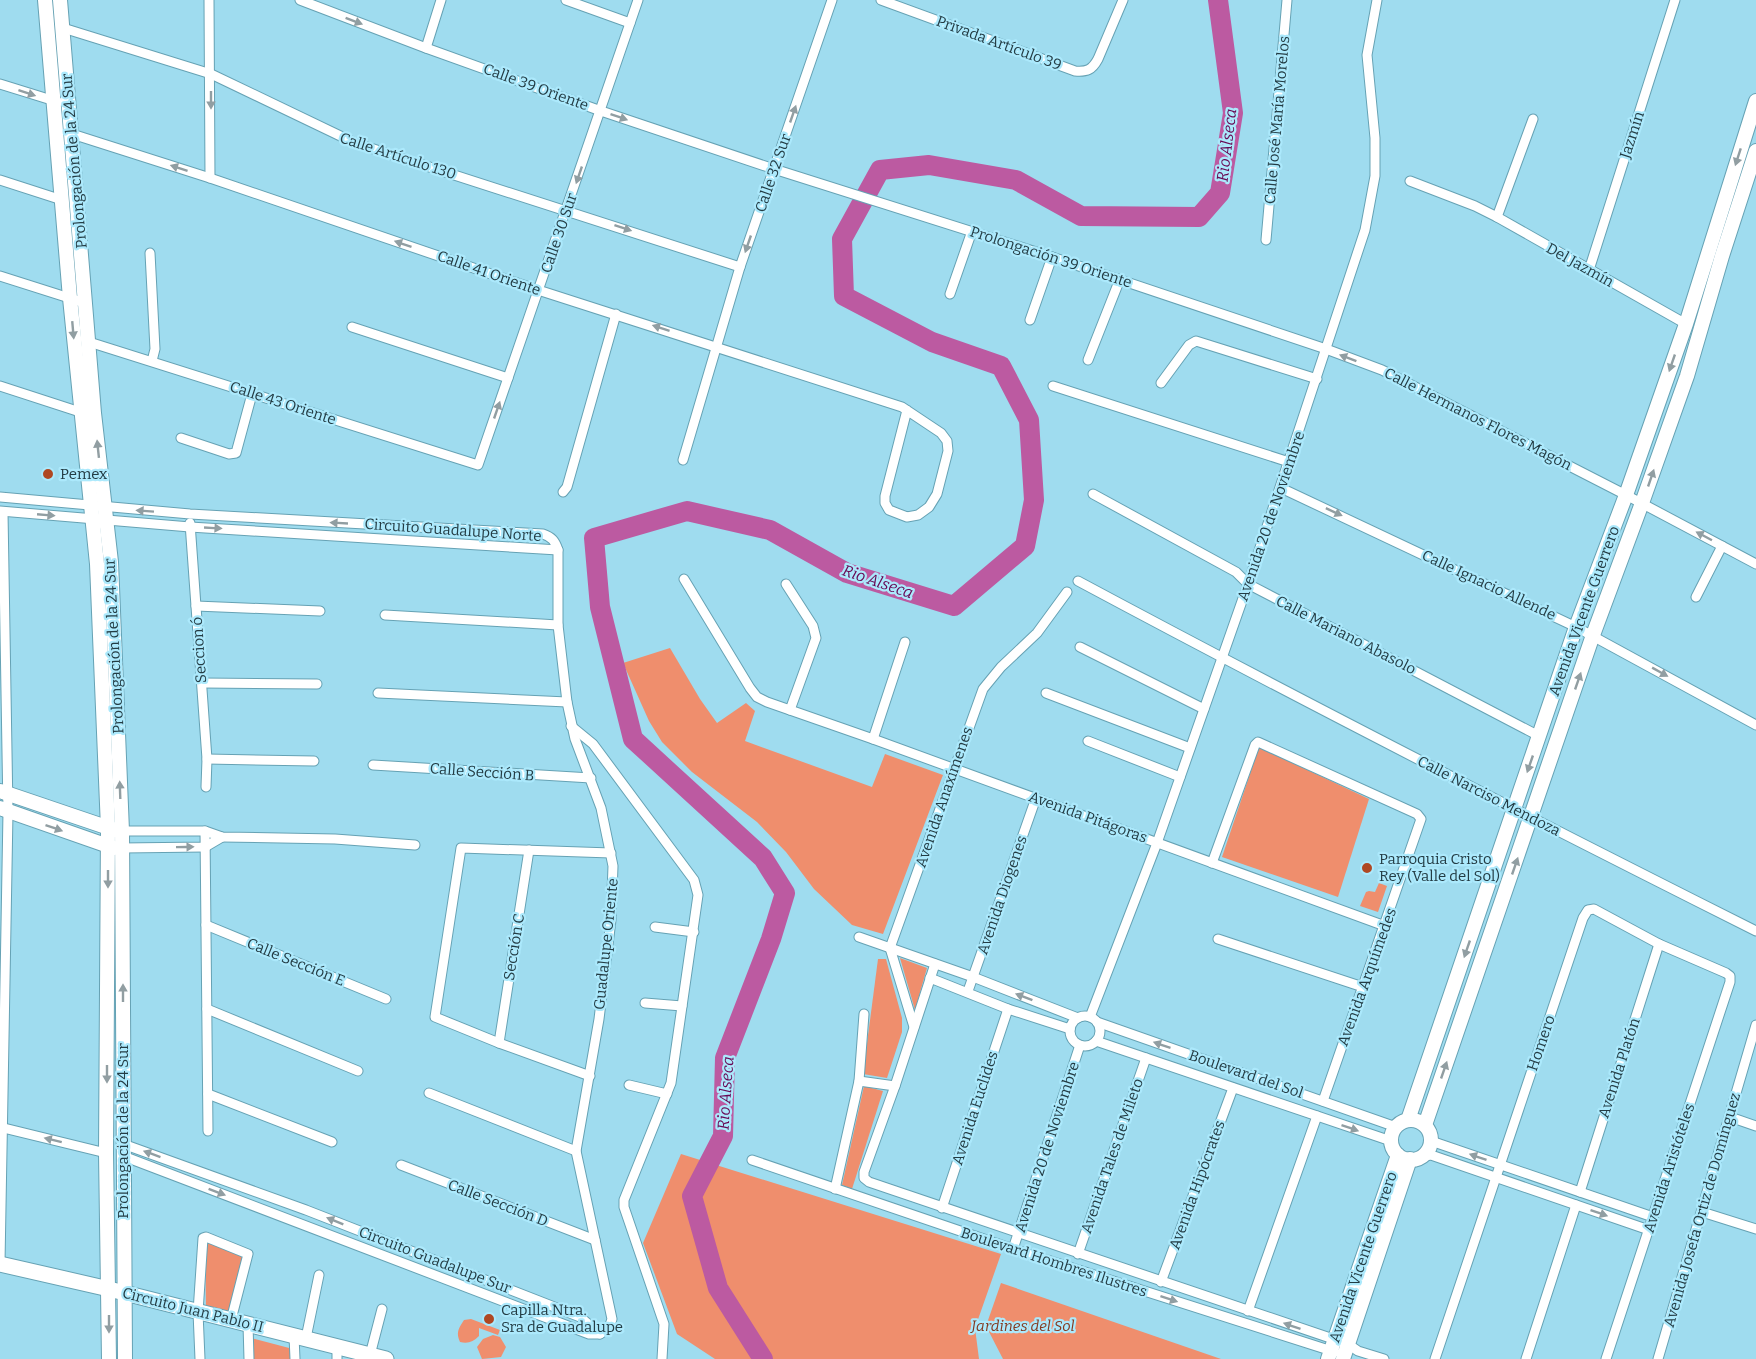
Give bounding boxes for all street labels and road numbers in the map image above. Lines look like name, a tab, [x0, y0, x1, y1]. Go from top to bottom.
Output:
street label: Privada Artículo 39	[934, 12, 1064, 74]
street label: Calle José María Morelos	[1261, 35, 1293, 205]
street label: Calle 39 Oriente	[481, 60, 591, 114]
street label: Prolongación de la 24 Sur	[57, 72, 91, 249]
street label: Jazmín	[1616, 109, 1648, 162]
street label: Calle Artículo 130	[338, 129, 458, 183]
street label: Calle 32 Sur	[751, 131, 795, 215]
street label: Calle 30 Sur	[537, 190, 581, 275]
street label: Prolongación 39 Oriente	[968, 222, 1134, 292]
street label: Del Jazmín	[1543, 239, 1617, 291]
street label: Calle 41 Oriente	[435, 247, 543, 299]
street label: Calle Hermanos Flores Magón	[1381, 364, 1575, 474]
street label: Calle 43 Oriente	[228, 377, 338, 429]
street label: Avenida 20 de Noviembre	[1233, 429, 1309, 603]
street label: Circuito Guadalupe Norte	[364, 515, 542, 545]
street label: Avenida Vicente Guerrero	[1545, 524, 1623, 698]
street label: Calle Ignacio Allende	[1419, 546, 1559, 624]
street label: Prolongación de la 24 Sur	[100, 557, 128, 734]
street label: Calle Mariano Abasolo	[1273, 592, 1419, 678]
street label: Seccion ó	[188, 616, 210, 684]
street label: Avenida Anaxímenes	[911, 724, 977, 870]
street label: Calle Narciso Mendoza	[1415, 752, 1563, 840]
street label: Calle Sección B	[429, 759, 535, 785]
street label: Avenida Pitágoras	[1026, 787, 1150, 847]
street label: Avenida Diogenes	[973, 833, 1031, 957]
street label: Guadalupe Oriente	[590, 877, 622, 1011]
street label: Avenida Arquímedes	[1334, 906, 1400, 1048]
street label: Sección C	[500, 912, 528, 982]
street label: Calle Sección E	[244, 934, 348, 990]
street label: Homero	[1523, 1013, 1559, 1073]
street label: Avenida Platón	[1594, 1015, 1644, 1120]
street label: Prolongación de la 24 Sur	[114, 1043, 132, 1219]
street label: Boulevard del Sol	[1186, 1046, 1306, 1102]
street label: Avenida Euclides	[948, 1049, 1002, 1167]
street label: Avenida 20 de Noviembre	[1011, 1059, 1083, 1235]
street label: Avenida Tales de Mileto	[1077, 1076, 1147, 1236]
street label: Avenida Josefa Ortiz de Domínguez	[1660, 1091, 1744, 1329]
street label: Avenida Aristóteles	[1640, 1101, 1698, 1235]
street label: Avenida Hipócrates	[1165, 1118, 1229, 1252]
street label: Avenida Vicente Guerrero	[1325, 1169, 1401, 1345]
street label: Calle Sección D	[445, 1176, 551, 1230]
street label: Circuito Guadalupe Sur	[356, 1223, 514, 1298]
street label: Boulevard Hombres Ilustres	[959, 1223, 1149, 1301]
street label: Circuito Juan Pablo II	[121, 1284, 265, 1336]

